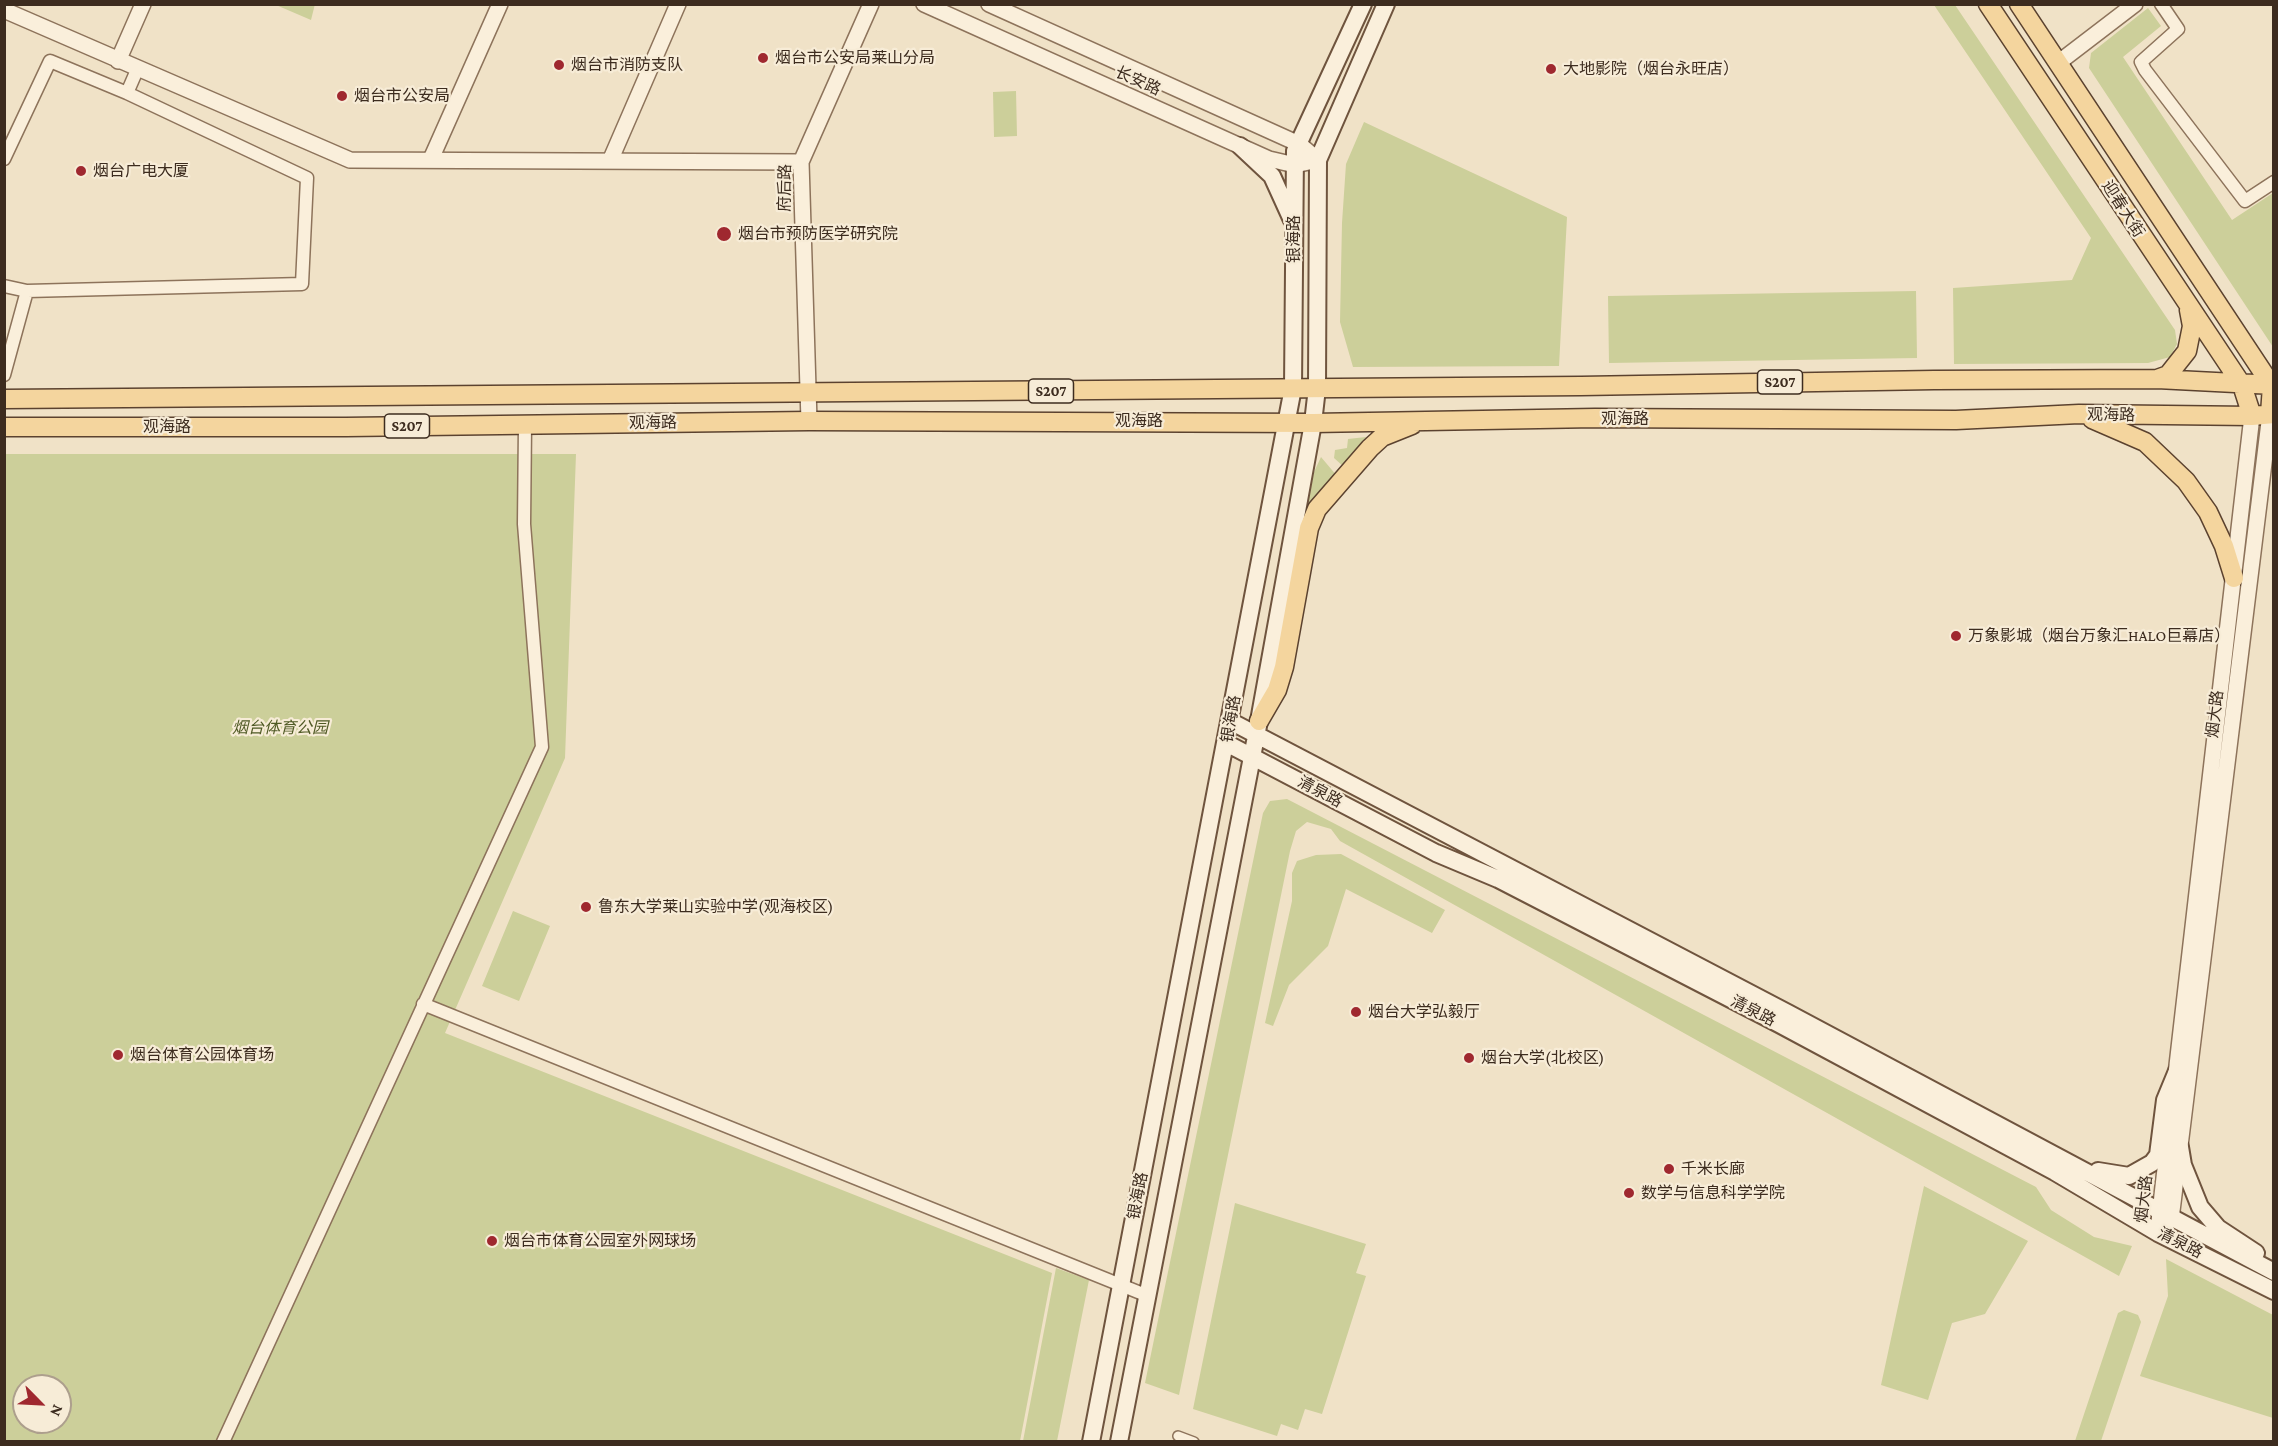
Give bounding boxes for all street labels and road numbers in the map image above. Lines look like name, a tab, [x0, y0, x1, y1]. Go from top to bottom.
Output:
street label: 长安路	[1112, 62, 1164, 100]
street label: 府后路	[775, 164, 795, 212]
street label: 迎春大街	[2098, 177, 2148, 241]
street label: 银海路	[1284, 215, 1304, 263]
road number: S207	[1758, 370, 1802, 394]
road number: S207	[1028, 379, 1074, 403]
street label: 观海路	[2087, 405, 2135, 425]
street label: 观海路	[1601, 409, 1649, 429]
street label: 观海路	[1115, 411, 1163, 431]
street label: 观海路	[629, 413, 677, 433]
road number: S207	[384, 414, 430, 438]
street label: 观海路	[143, 417, 191, 437]
street label: 烟大路	[2203, 689, 2227, 739]
street label: 银海路	[1217, 694, 1245, 744]
street label: 清泉路	[1294, 772, 1346, 812]
street label: 清泉路	[1727, 992, 1779, 1030]
street label: 银海路	[1124, 1171, 1152, 1221]
street label: 烟大路	[2132, 1174, 2156, 1224]
street label: 清泉路	[2154, 1224, 2206, 1262]

